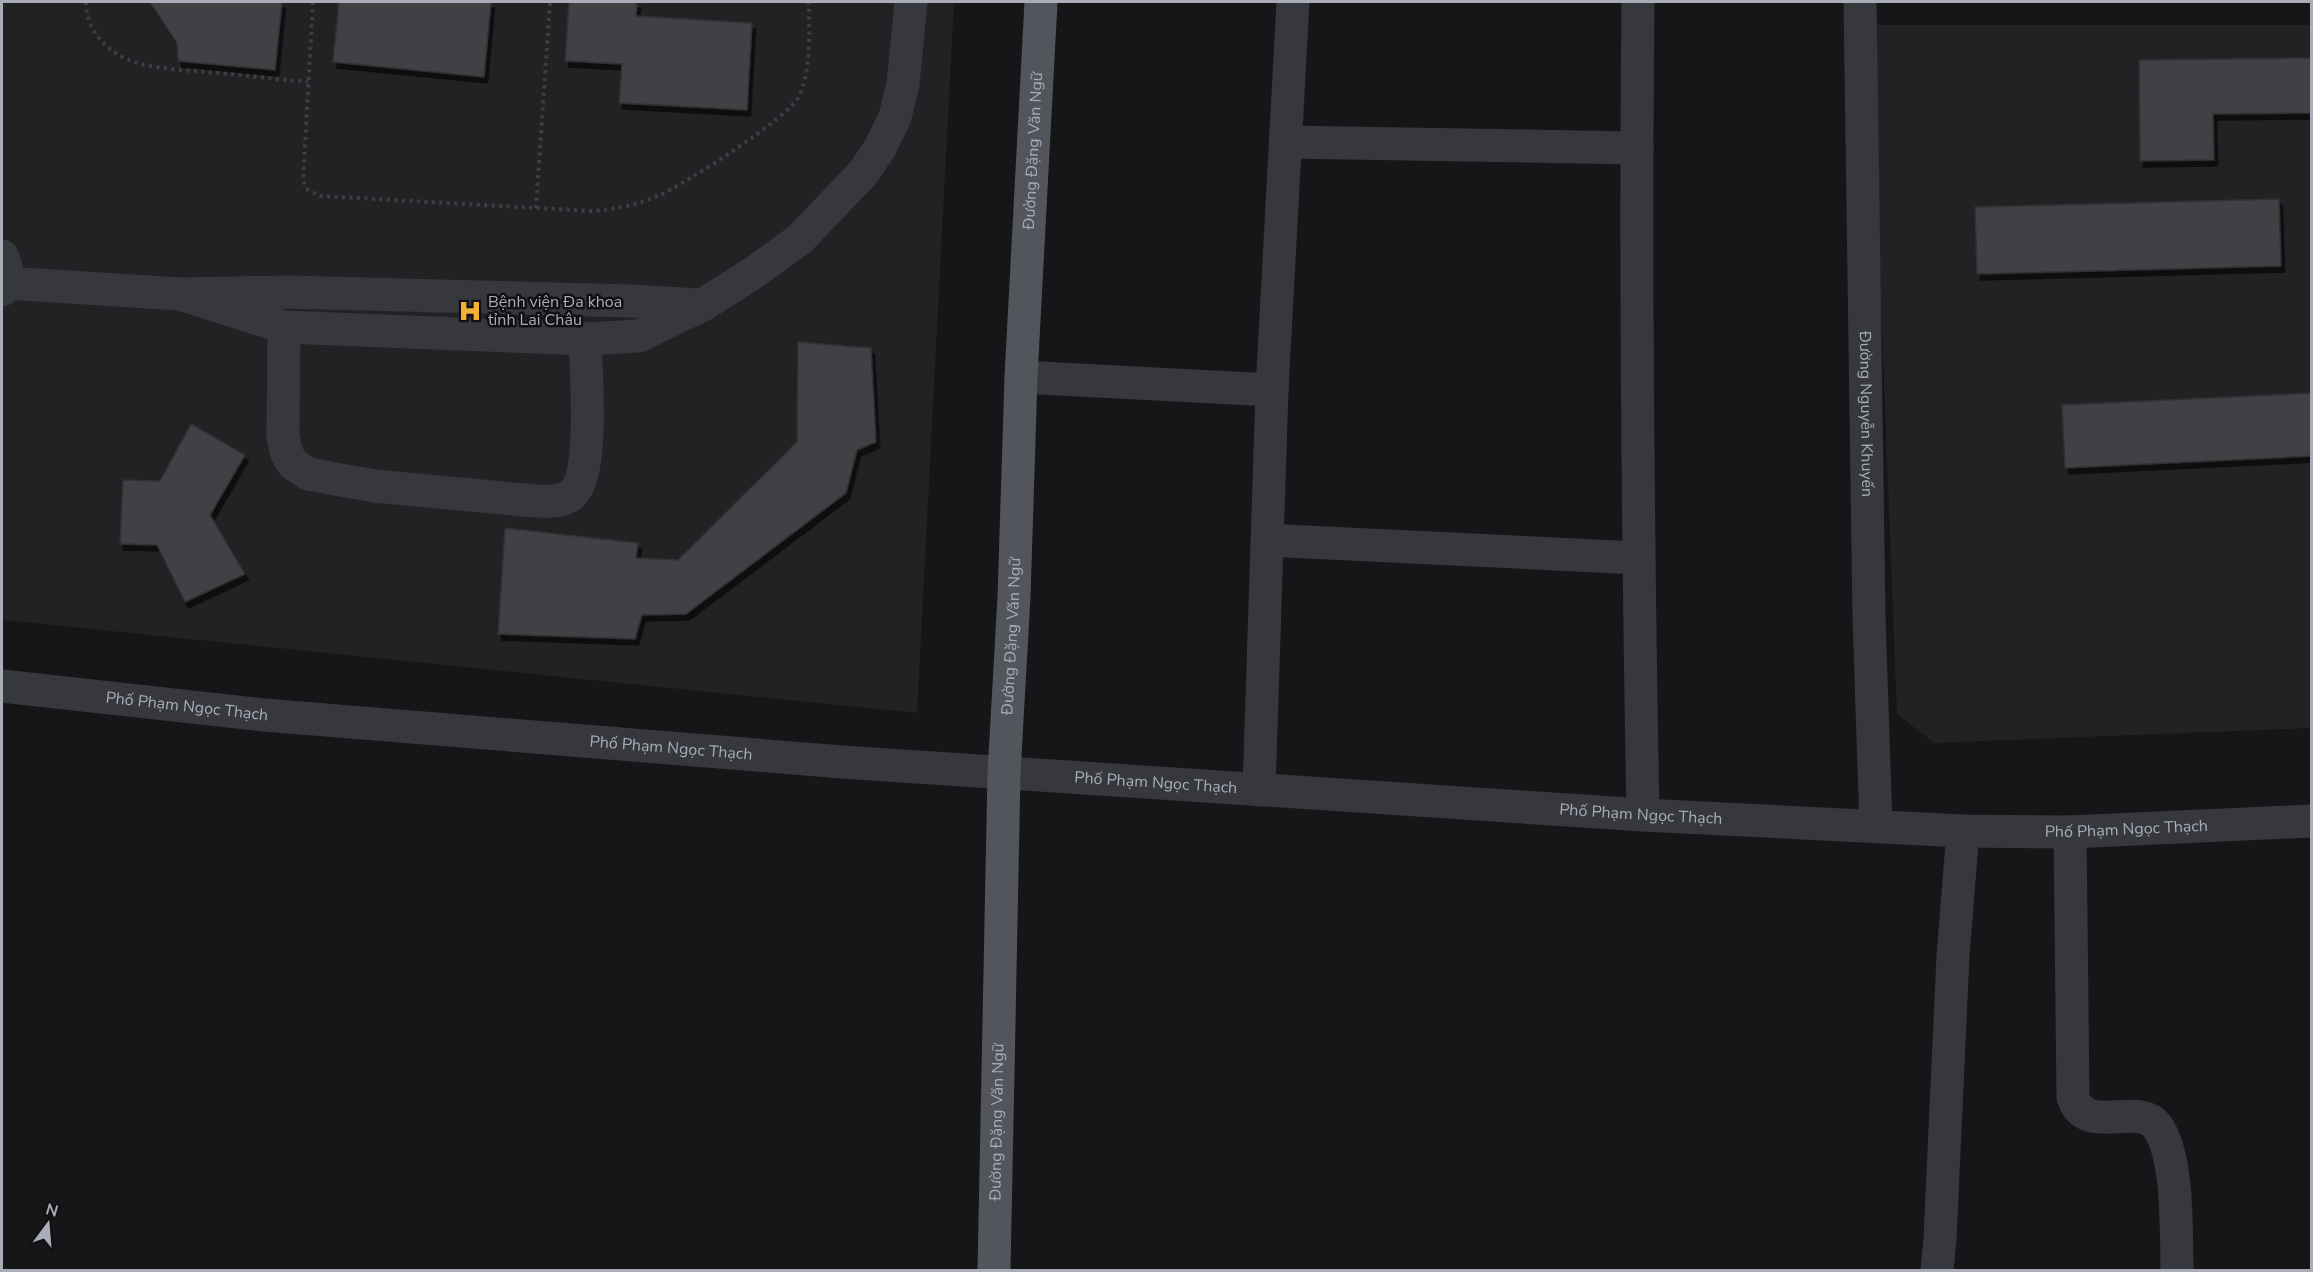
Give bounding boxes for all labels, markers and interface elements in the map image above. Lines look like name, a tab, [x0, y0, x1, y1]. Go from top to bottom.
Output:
street label: Đường Đặng Văn Ngữ	[1018, 71, 1048, 231]
place label: Bệnh viện Đa khoa tỉnh Lai Châu	[488, 291, 622, 331]
hospital icon: Bệnh viện Đa khoa tỉnh Lai Châu	[457, 298, 483, 324]
street label: Đường Nguyễn Khuyến	[1854, 330, 1878, 497]
street label: Đường Đặng Văn Ngữ	[996, 556, 1026, 717]
street label: Phố Phạm Ngọc Thạch	[105, 687, 269, 726]
street label: Phố Phạm Ngọc Thạch	[589, 731, 753, 766]
street label: Phố Phạm Ngọc Thạch	[1074, 766, 1238, 799]
street label: Phố Phạm Ngọc Thạch	[1559, 798, 1723, 830]
street label: Phố Phạm Ngọc Thạch	[2045, 815, 2208, 843]
street label: Đường Đặng Văn Ngữ	[984, 1042, 1010, 1202]
north arrow	[18, 1194, 78, 1254]
text: N	[43, 1198, 61, 1223]

